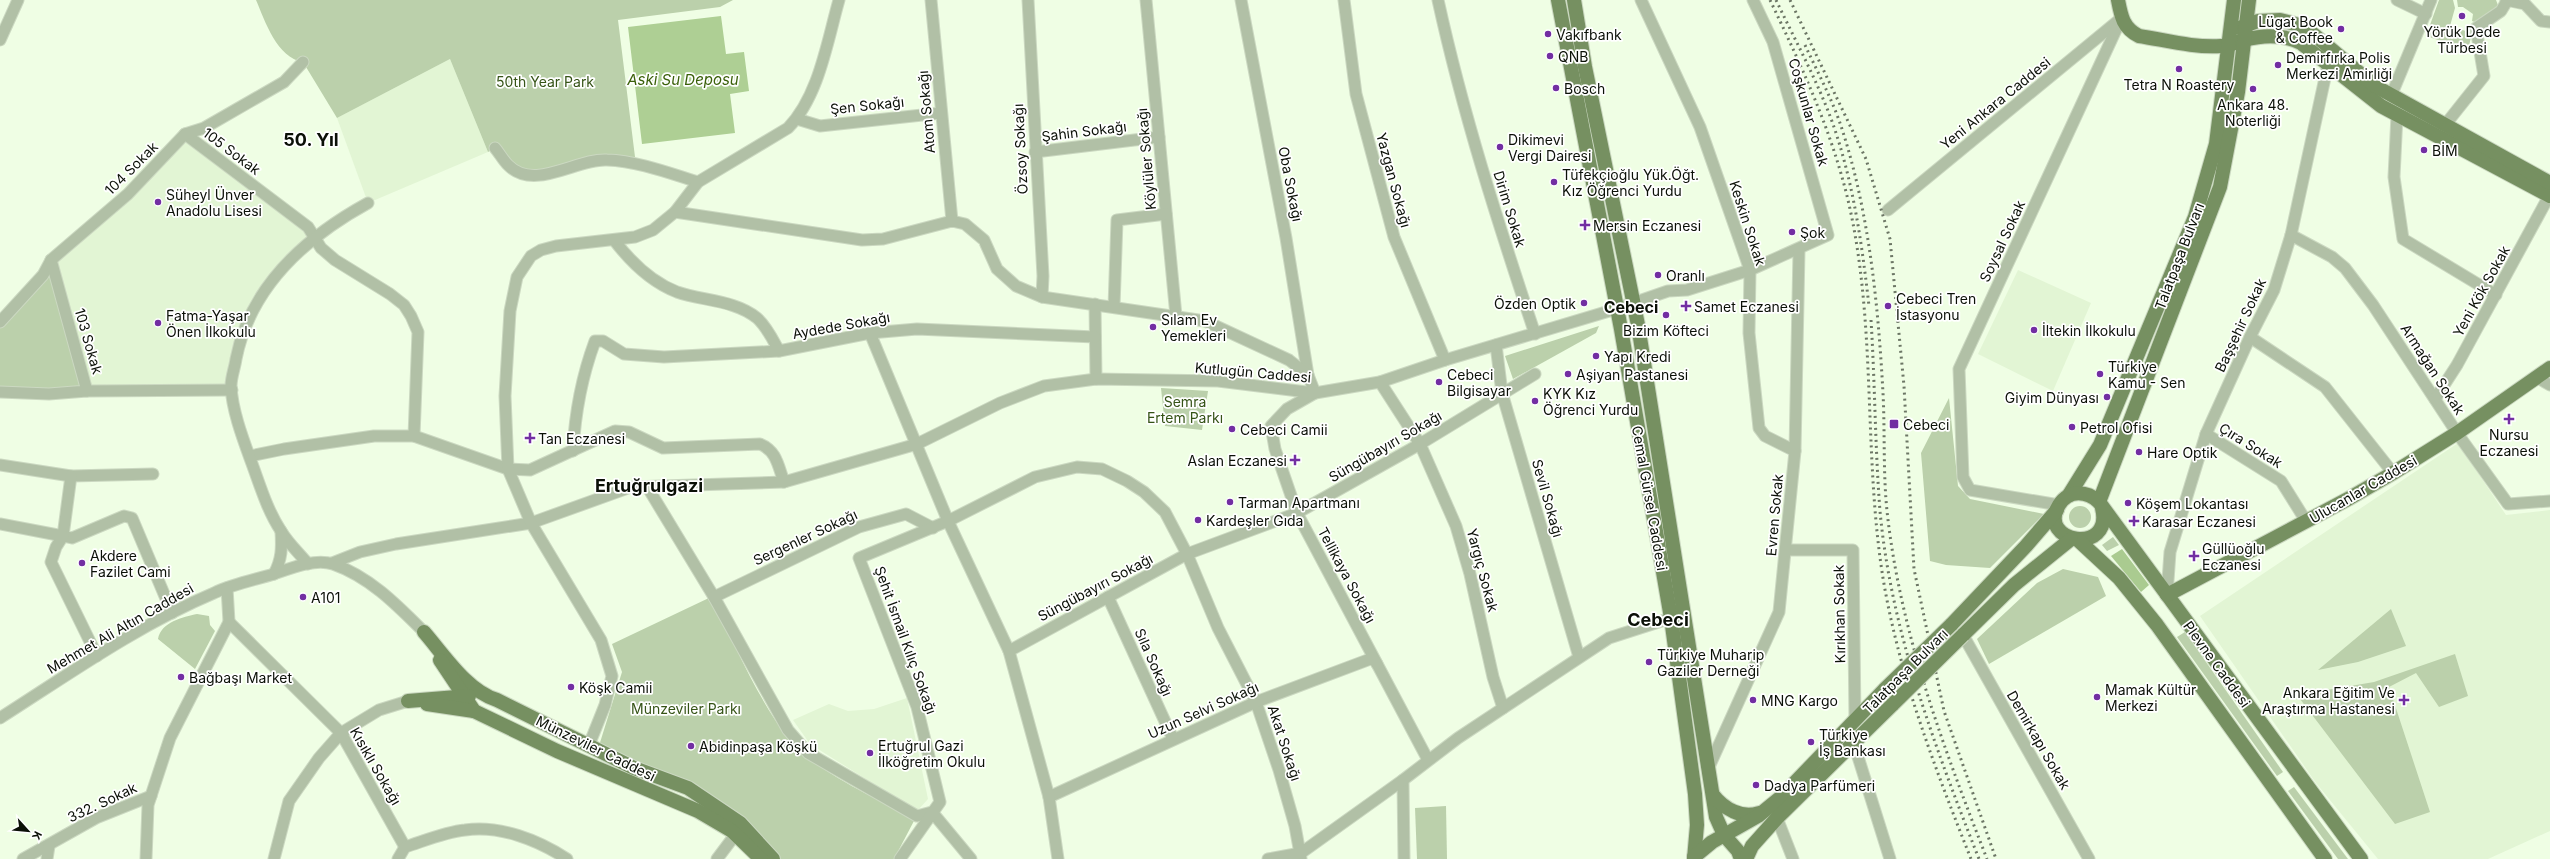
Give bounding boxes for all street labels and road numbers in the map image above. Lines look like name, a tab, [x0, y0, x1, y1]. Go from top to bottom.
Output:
street label: Yeni Ankara Caddesi	[1936, 53, 2054, 153]
street label: Coşkunlar Sokak	[1785, 56, 1833, 168]
street label: Atom Sokağı	[914, 70, 938, 154]
street label: Şen Sokağı	[829, 93, 905, 117]
street label: Özsoy Sokağı	[1009, 103, 1031, 195]
street label: Köylüler Sokağı	[1133, 107, 1159, 211]
street label: Şahin Sokağı	[1040, 117, 1128, 145]
street label: 105 Sokak	[200, 124, 264, 178]
street label: Yazgan Sokağı	[1373, 131, 1415, 229]
street label: 104 Sokak	[101, 138, 161, 198]
street label: Oba Sokağı	[1275, 145, 1307, 223]
street label: Dirim Sokak	[1490, 169, 1530, 250]
street label: Keskin Sokak	[1726, 178, 1770, 268]
street label: Soysal Sokak	[1976, 197, 2028, 285]
street label: Talatpaşa Bulvarı	[2151, 200, 2207, 312]
street label: Yeni Kök Sokak	[2449, 242, 2513, 340]
street label: Başşehir Sokak	[2211, 275, 2269, 375]
street label: 103 Sokak	[71, 306, 107, 376]
street label: Aydede Sokağı	[791, 308, 891, 342]
street label: Armağan Sokak	[2397, 321, 2469, 418]
street label: Kutlugün Caddesi	[1194, 358, 1312, 386]
street label: Süngübayırı Sokağı	[1325, 407, 1445, 485]
street label: Çıra Sokak	[2216, 419, 2286, 471]
street label: Cemal Gürsel Caddesi	[1629, 424, 1671, 572]
street label: Ulucanlar Caddesi	[2306, 451, 2420, 527]
street label: Sevil Sokağı	[1529, 457, 1567, 539]
street label: Evren Sokak	[1762, 473, 1786, 557]
street label: Sergenler Sokağı	[750, 505, 860, 569]
street label: Tellikaya Sokağı	[1315, 524, 1379, 626]
street label: Yargıç Sokak	[1464, 526, 1502, 614]
street label: Süngübayırı Sokağı	[1035, 550, 1155, 624]
street label: Şehit İsmail Kılıç Sokağı	[871, 564, 941, 716]
street label: Kırıkhan Sokak	[1830, 564, 1848, 663]
street label: Mehmet Ali Altın Caddesi	[44, 579, 196, 677]
street label: Plevne Caddesi	[2180, 617, 2254, 711]
street label: Sıla Sokağı	[1131, 625, 1177, 699]
street label: Talatpaşa Bulvarı	[1859, 625, 1951, 717]
street label: Uzun Selvi Sokağı	[1145, 678, 1261, 742]
street label: Demirkapı Sokak	[2004, 687, 2074, 793]
street label: Akat Sokağı	[1265, 703, 1305, 783]
street label: Münzeviler Caddesi	[533, 712, 659, 784]
street label: Kısıklı Sokağı	[347, 724, 405, 808]
street label: 332. Sokak	[65, 778, 140, 825]

